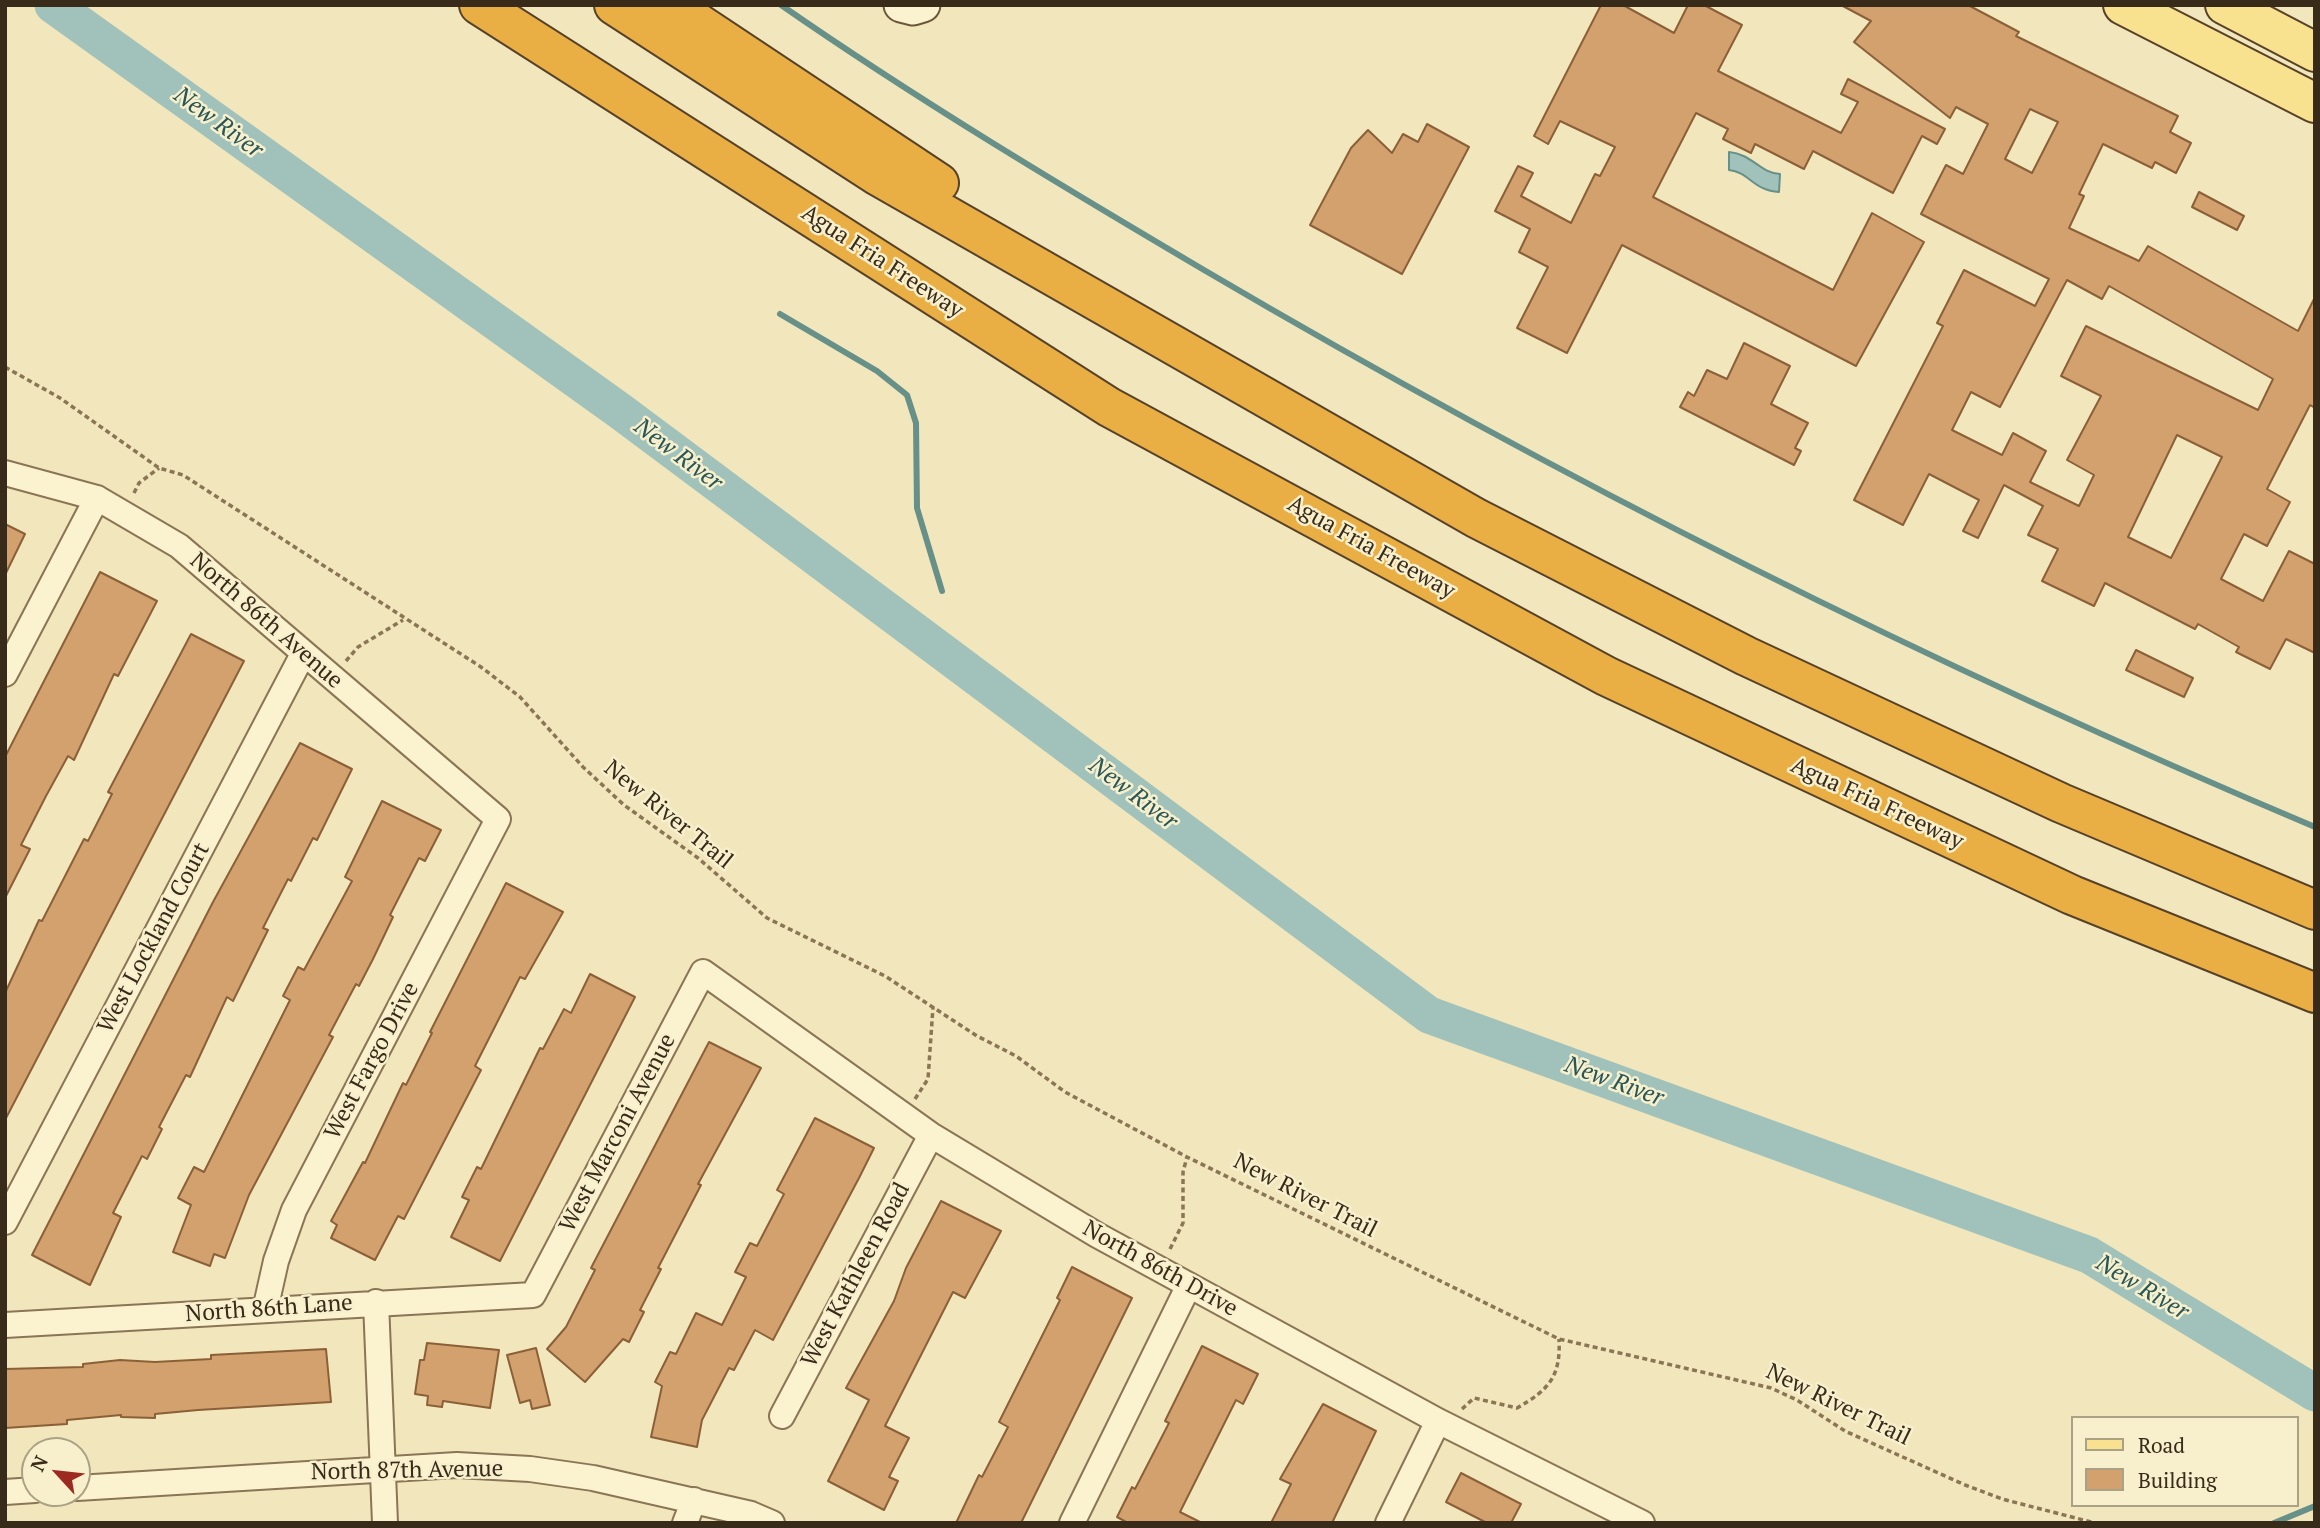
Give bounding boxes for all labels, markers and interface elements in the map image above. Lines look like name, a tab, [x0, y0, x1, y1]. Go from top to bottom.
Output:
water label: New River	[168, 81, 268, 165]
street label: Agua Fria Freeway	[796, 199, 968, 325]
water label: New River	[628, 413, 728, 497]
street label: Agua Fria Freeway	[1282, 491, 1460, 605]
street label: North 86th Avenue	[184, 547, 348, 695]
water label: New River	[1083, 752, 1183, 836]
street label: Agua Fria Freeway	[1786, 752, 1968, 856]
street label: New River Trail	[598, 755, 738, 875]
street label: West Lockland Court	[92, 838, 216, 1038]
street label: West Fargo Drive	[319, 978, 425, 1144]
street label: West Marconi Avenue	[554, 1029, 682, 1237]
water label: New River	[1561, 1051, 1667, 1113]
street label: New River Trail	[1229, 1148, 1381, 1244]
street label: West Kathleen Road	[796, 1178, 916, 1372]
street label: North 86th Drive	[1078, 1215, 1242, 1323]
water label: New River	[2090, 1249, 2194, 1327]
street label: North 86th Lane	[184, 1289, 354, 1329]
street label: New River Trail	[1761, 1358, 1915, 1452]
legend	[2072, 1416, 2299, 1507]
text: Road	[2138, 1431, 2185, 1459]
north arrow	[21, 1437, 91, 1507]
text: N	[24, 1451, 53, 1475]
street label: North 87th Avenue	[311, 1456, 503, 1486]
text: Building	[2138, 1466, 2217, 1494]

